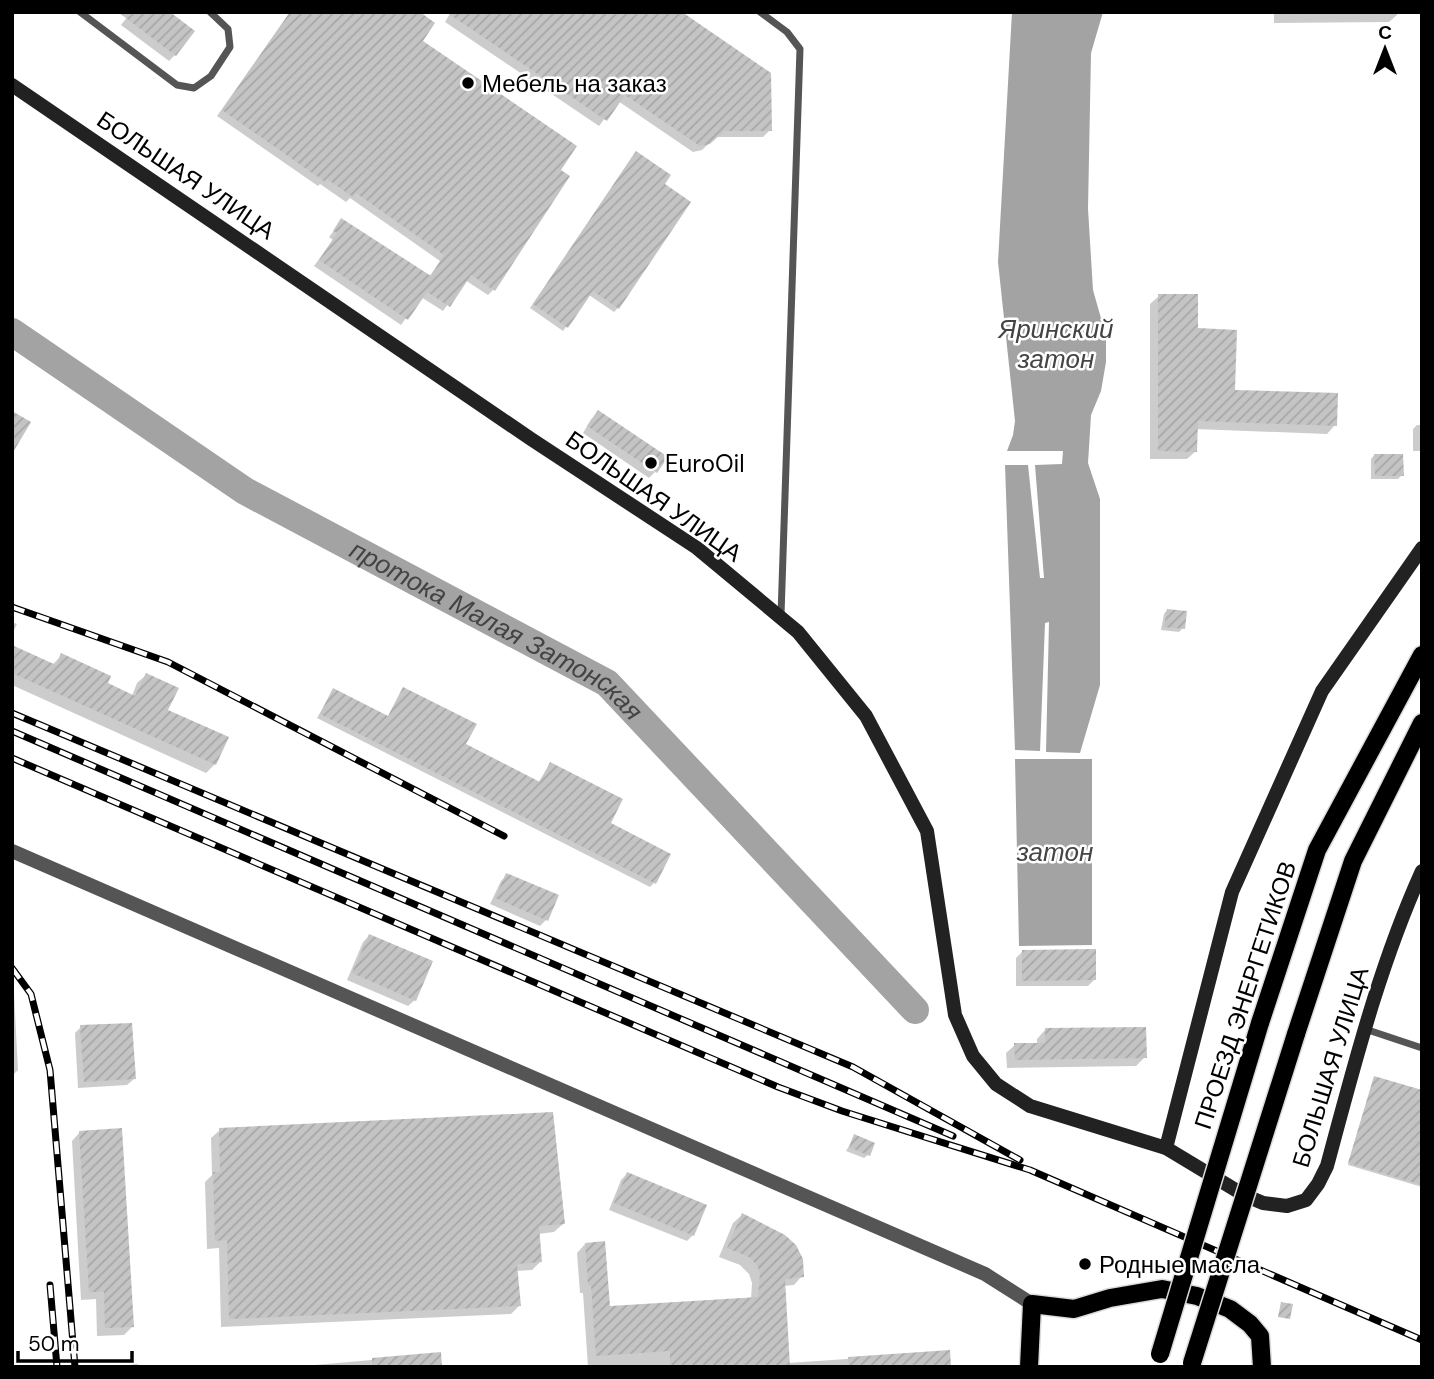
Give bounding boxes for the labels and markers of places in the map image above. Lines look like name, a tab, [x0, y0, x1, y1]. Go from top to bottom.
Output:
place label: Мебель на заказ	[482, 68, 667, 99]
marker: Мебель на заказ	[460, 75, 476, 91]
place label: EuroOil	[665, 448, 745, 479]
marker: EuroOil	[643, 455, 659, 471]
place label: Родные масла	[1099, 1249, 1261, 1280]
marker: Родные масла	[1077, 1256, 1093, 1272]

